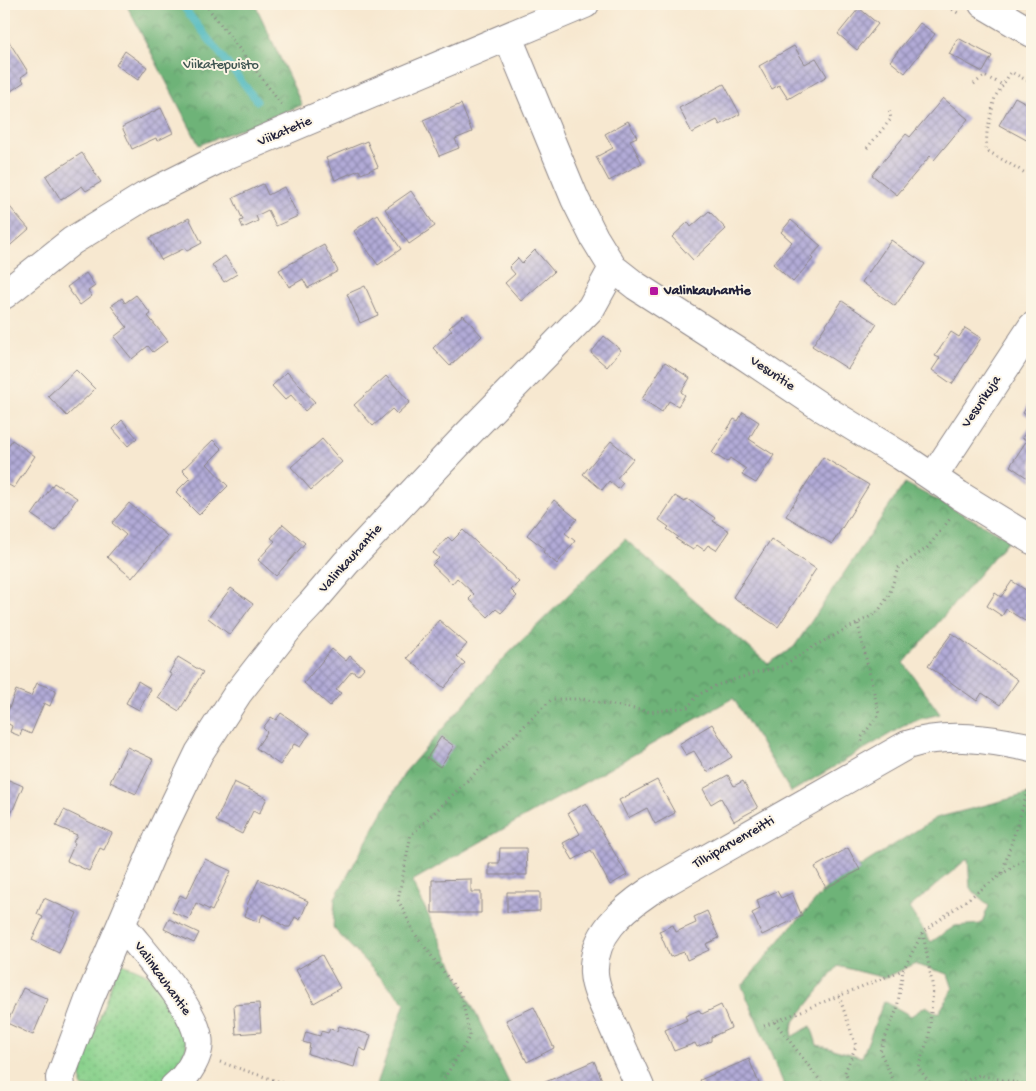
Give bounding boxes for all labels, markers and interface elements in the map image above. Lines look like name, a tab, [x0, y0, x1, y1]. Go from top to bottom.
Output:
park label: Viikatepuisto	[182, 57, 259, 74]
street label: Viikatetie	[255, 113, 315, 151]
place label: Valinkauhantie	[663, 283, 752, 300]
marker: Valinkauhantie	[648, 285, 660, 297]
street label: Vesuritie	[745, 352, 798, 396]
street label: Vesurikuja	[958, 372, 1006, 432]
street label: Valinkauhantie	[315, 520, 387, 598]
street label: Tilhiparvenreitti	[689, 813, 778, 874]
street label: Valinkauhantie	[129, 938, 195, 1020]

